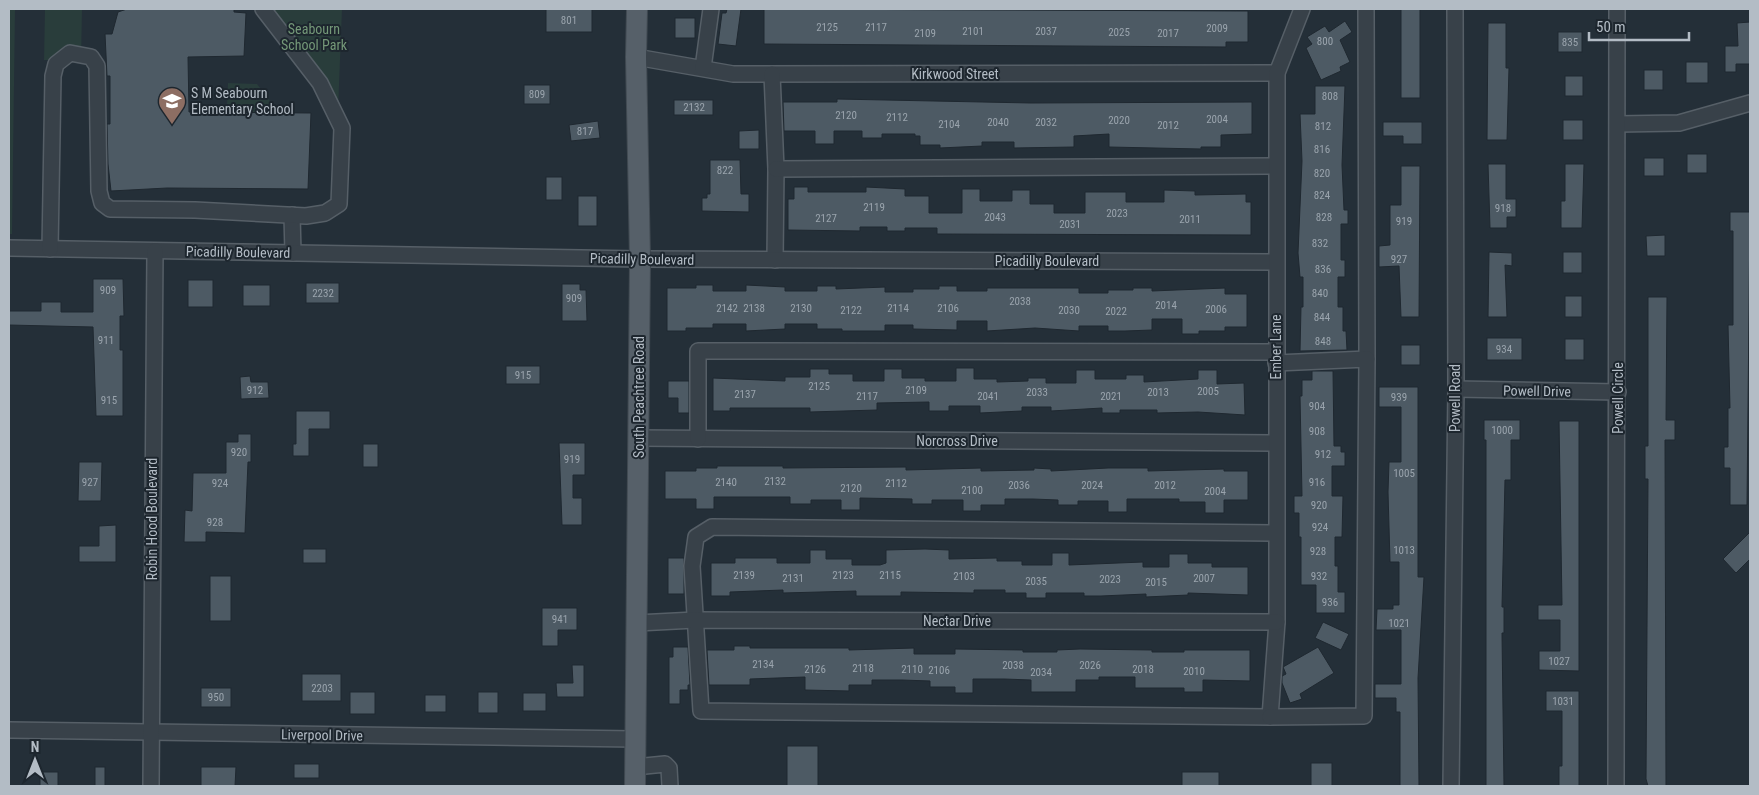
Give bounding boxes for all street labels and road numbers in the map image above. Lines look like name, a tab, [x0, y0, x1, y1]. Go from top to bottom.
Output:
street label: Kirkwood Street	[911, 66, 999, 82]
street label: Picadilly Boulevard	[186, 243, 290, 261]
street label: Picadilly Boulevard	[590, 250, 694, 268]
street label: Picadilly Boulevard	[995, 253, 1099, 269]
street label: Ember Lane	[1268, 314, 1284, 380]
street label: South Peachtree Road	[631, 336, 647, 458]
street label: Powell Circle	[1610, 362, 1626, 434]
street label: Powell Road	[1447, 364, 1463, 432]
street label: Powell Drive	[1503, 382, 1572, 400]
street label: Norcross Drive	[916, 433, 998, 449]
street label: Robin Hood Boulevard	[144, 458, 160, 580]
street label: Nectar Drive	[923, 613, 991, 629]
street label: Liverpool Drive	[281, 726, 364, 744]

